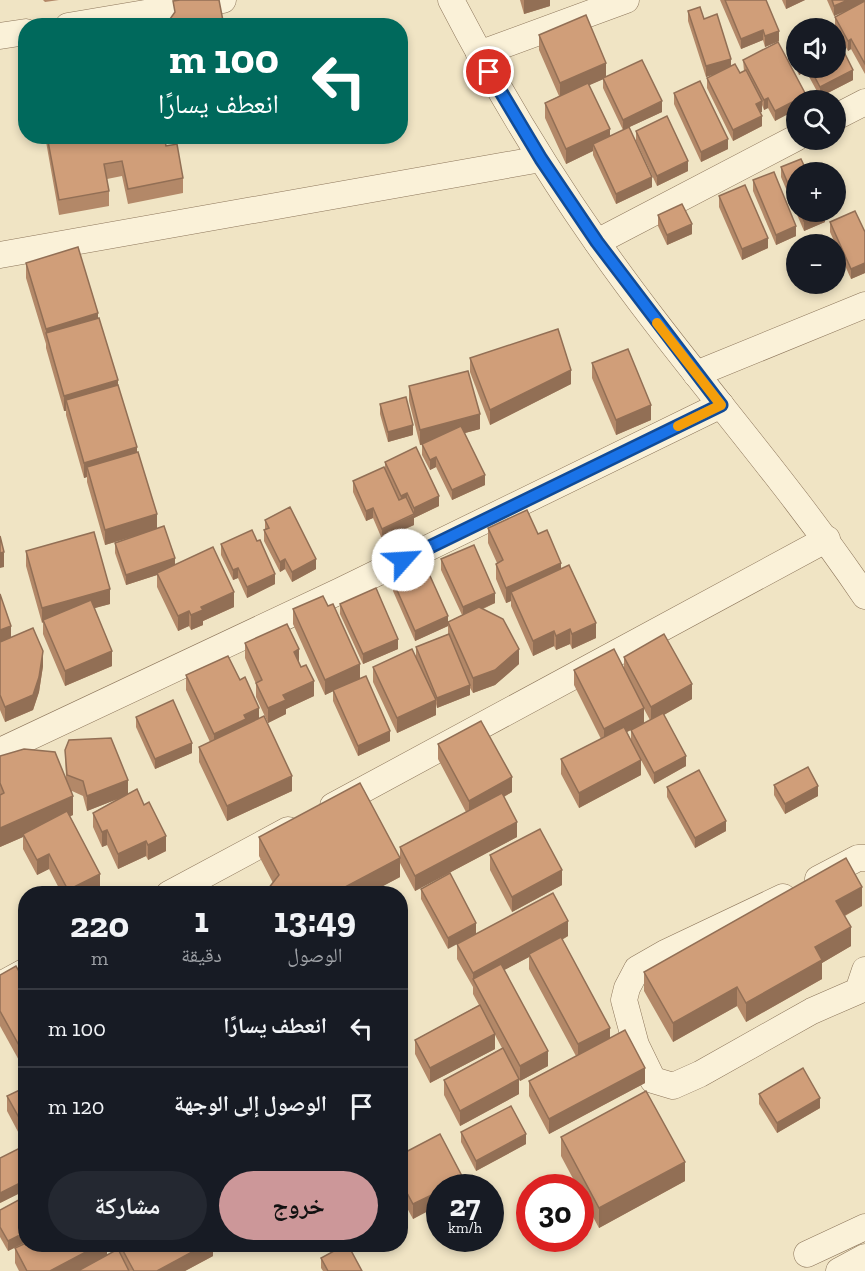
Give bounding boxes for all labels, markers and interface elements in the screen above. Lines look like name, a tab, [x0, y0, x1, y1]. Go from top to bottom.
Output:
map controls	[786, 18, 846, 294]
button: sound	[786, 18, 846, 78]
text: 100 m	[169, 33, 279, 84]
icon: left	[300, 42, 378, 120]
pin	[463, 46, 514, 97]
icon: arrive	[472, 55, 505, 88]
text: انعطف يسارًا	[158, 88, 279, 120]
button: search	[786, 90, 846, 150]
button: +	[786, 162, 846, 222]
button: −	[786, 234, 846, 294]
position arrow	[371, 528, 435, 592]
text: 1	[194, 898, 209, 941]
text: 13:49	[274, 898, 356, 941]
text: 220	[70, 903, 129, 946]
text: دقيقة	[181, 943, 222, 967]
text: الوصول	[287, 943, 343, 967]
text: m	[91, 946, 108, 970]
text: انعطف يسارًا	[223, 1012, 327, 1039]
icon: left	[345, 1012, 378, 1045]
text: 100 m	[48, 1015, 106, 1042]
text: الوصول إلى الوجهة	[174, 1090, 327, 1117]
icon: arrive	[345, 1090, 378, 1123]
text: 120 m	[48, 1093, 104, 1120]
button: مشاركة	[48, 1171, 207, 1240]
button: خروج	[219, 1171, 378, 1240]
speed limit sign: 30	[516, 1174, 594, 1252]
text: 27	[450, 1188, 480, 1224]
text: km/h	[448, 1219, 482, 1237]

